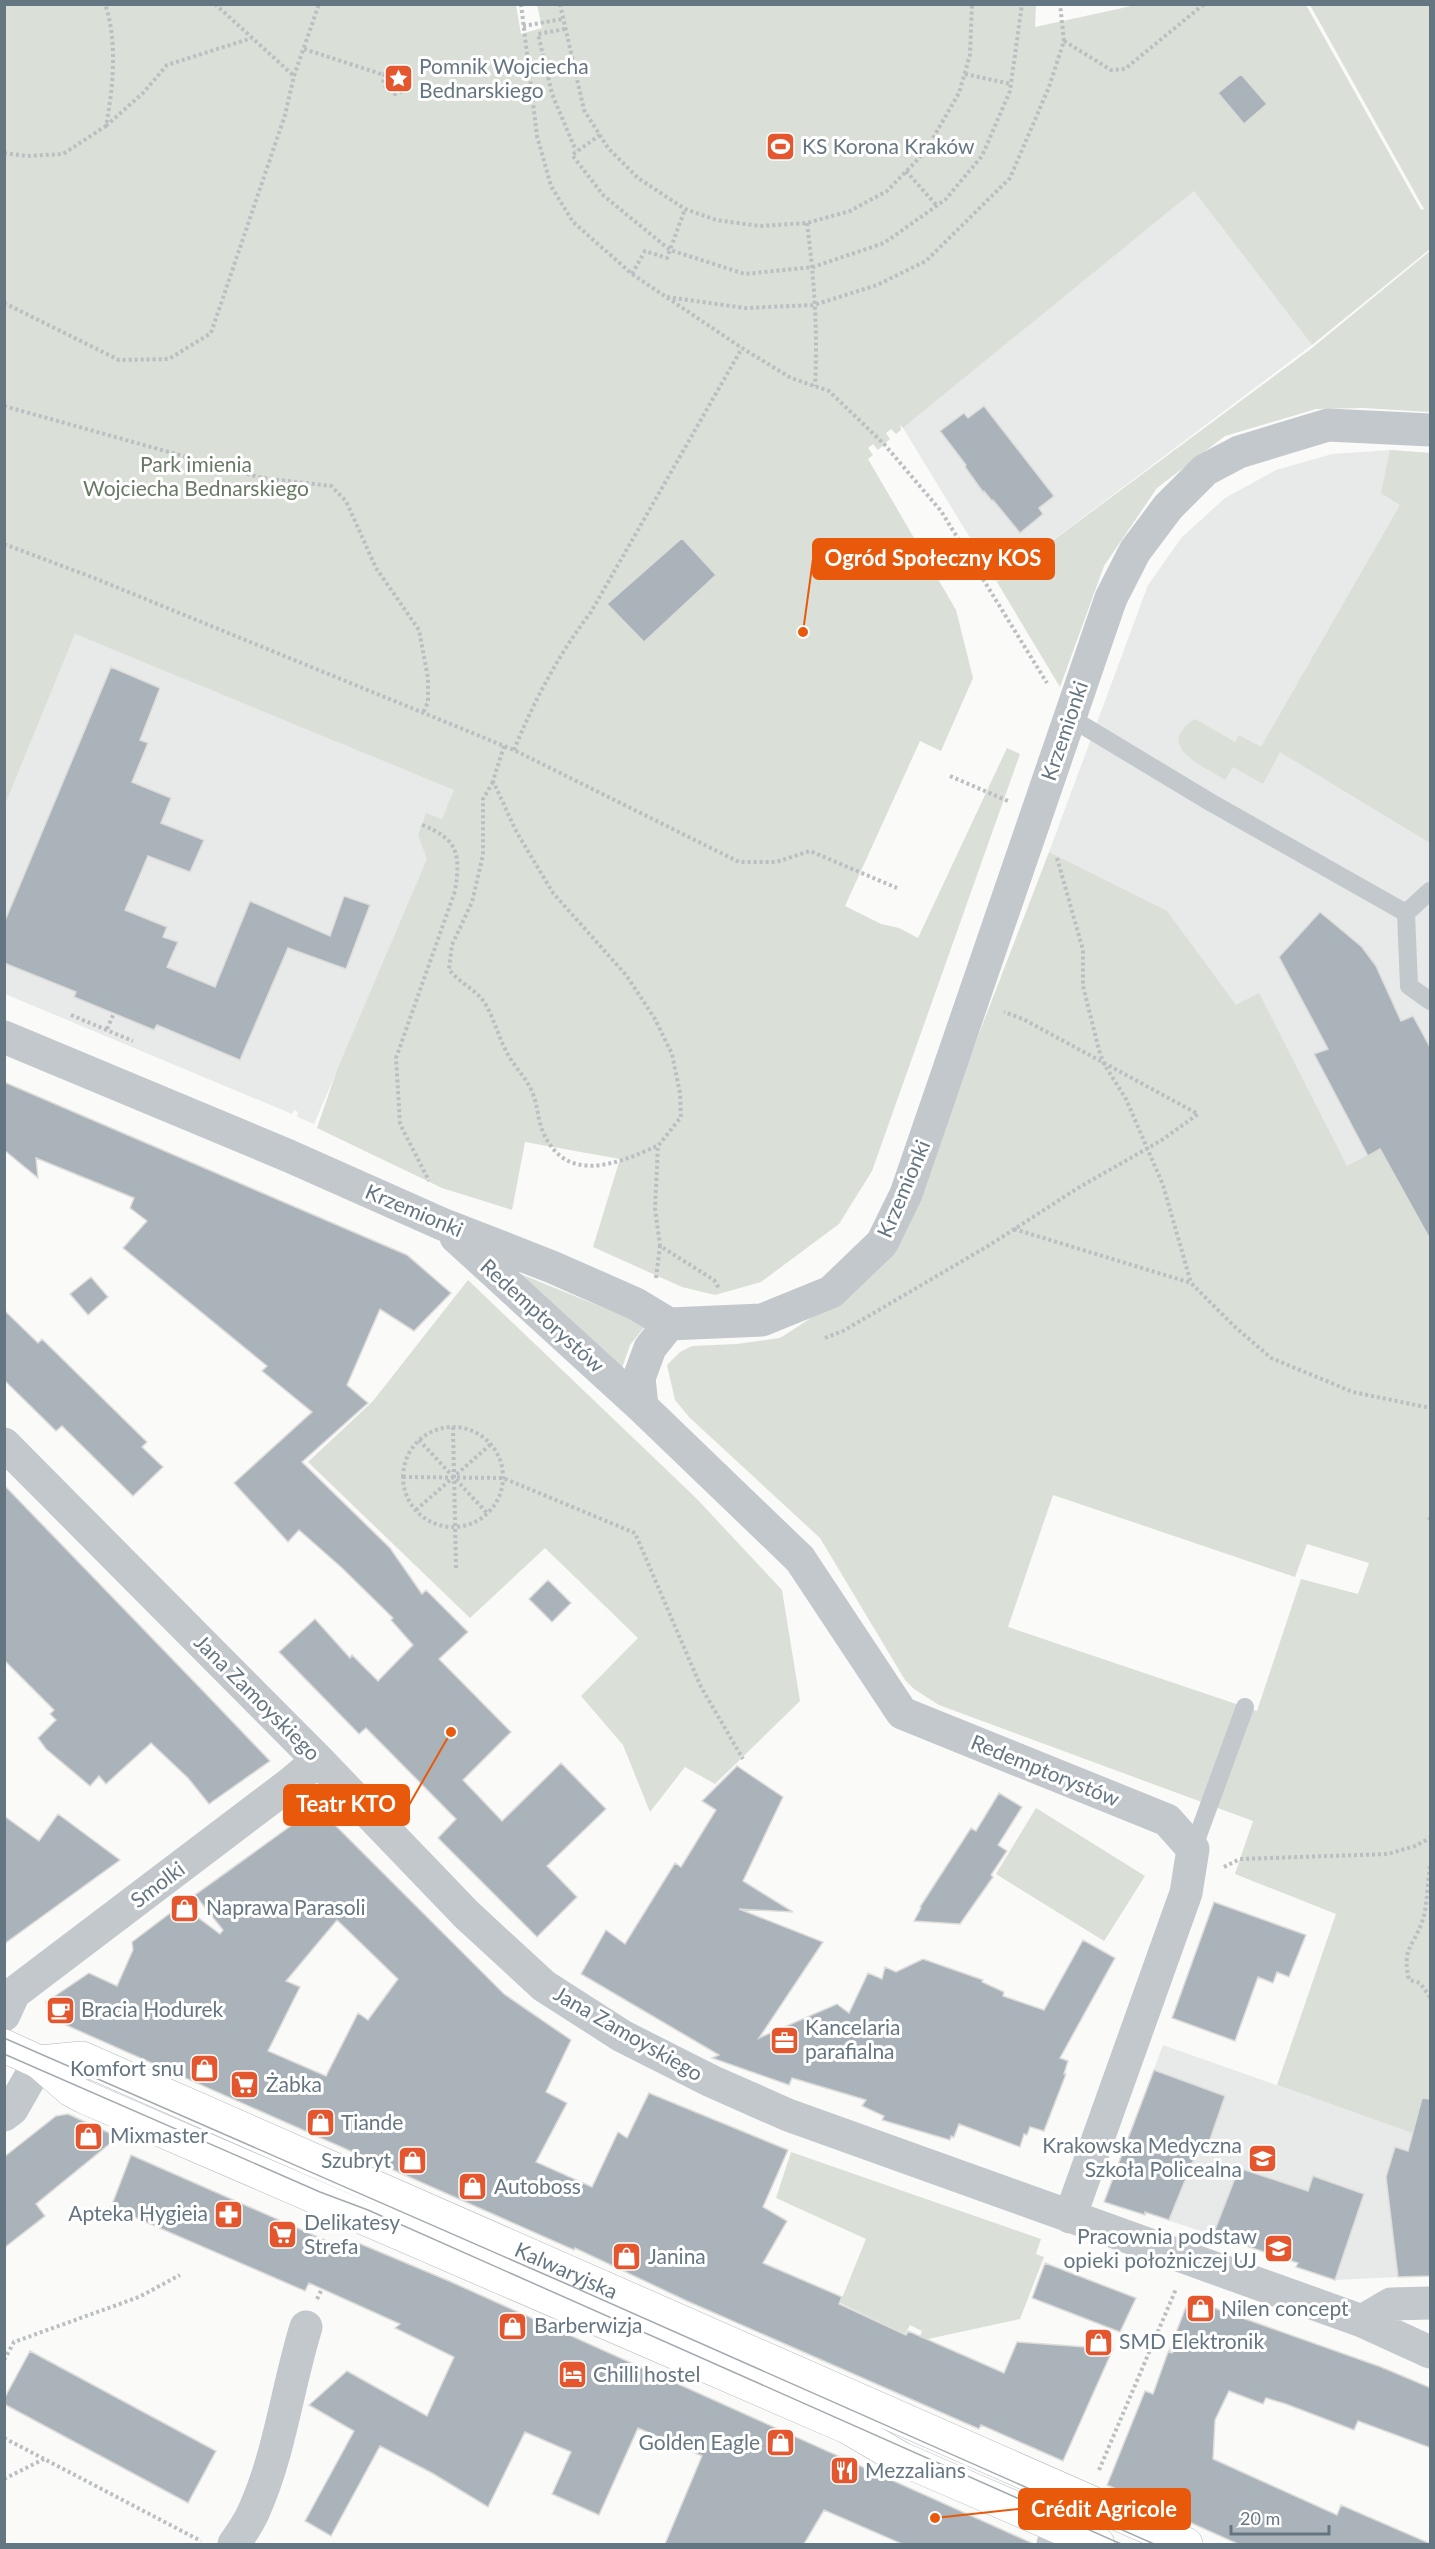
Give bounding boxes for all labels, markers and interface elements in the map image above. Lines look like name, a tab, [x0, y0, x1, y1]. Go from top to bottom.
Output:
place label: Pomnik Wojciecha Bednarskiego	[419, 53, 589, 102]
place icon: Pomnik Wojciecha Bednarskiego	[382, 63, 414, 95]
sports icon: KS Korona Kraków	[765, 131, 797, 163]
place label: KS Korona Kraków	[802, 133, 975, 158]
park label: Park imienia Wojciecha Bednarskiego	[83, 451, 309, 500]
callout: Ogród Społeczny KOS	[813, 539, 1054, 579]
text: Ogród Społeczny KOS	[825, 544, 1041, 571]
street label: Krzemionki	[1035, 677, 1092, 784]
street label: Krzemionki	[871, 1136, 934, 1241]
street label: Krzemionki	[362, 1178, 467, 1241]
street label: Redemptorystów	[476, 1253, 610, 1377]
street label: Jana Zamoyskiego	[190, 1629, 326, 1765]
street label: Redemptorystów	[968, 1728, 1124, 1811]
callout: Teatr KTO	[284, 1785, 409, 1825]
text: Teatr KTO	[296, 1790, 396, 1817]
street label: Smolki	[125, 1855, 189, 1912]
shop icon: Naprawa Parasoli	[169, 1892, 201, 1924]
place label: Naprawa Parasoli	[206, 1894, 366, 1919]
street label: Jana Zamoyskiego	[550, 1980, 708, 2085]
cafe icon: Bracia Hodurek	[44, 1994, 76, 2026]
place label: Bracia Hodurek	[81, 1996, 224, 2021]
place label: Kancelaria parafialna	[805, 2014, 900, 2063]
office icon: Kancelaria parafialna	[768, 2024, 800, 2056]
shop icon: Komfort snu	[189, 2053, 221, 2085]
place label: Komfort snu	[70, 2055, 184, 2080]
supermarket icon: Żabka	[229, 2069, 261, 2101]
place label: Żabka	[266, 2071, 322, 2096]
shop icon: Tiande	[304, 2107, 336, 2139]
place label: Tiande	[341, 2109, 403, 2134]
shop icon: Mixmaster	[73, 2120, 105, 2152]
place label: Mixmaster	[110, 2122, 208, 2147]
place label: Krakowska Medyczna Szkoła Policealna	[1042, 2132, 1242, 2181]
school or university icon: Krakowska Medyczna Szkoła Policealna	[1247, 2142, 1279, 2174]
shop icon: Szubryt	[396, 2145, 428, 2177]
place label: Szubryt	[321, 2147, 391, 2172]
shop icon: Autoboss	[457, 2171, 489, 2203]
place label: Autoboss	[494, 2173, 581, 2198]
pharmacy icon: Apteka Hygieia	[213, 2198, 245, 2230]
place label: Apteka Hygieia	[68, 2200, 208, 2225]
place label: Delikatesy Strefa	[304, 2209, 400, 2258]
supermarket icon: Delikatesy Strefa	[267, 2219, 299, 2251]
place label: Pracownia podstaw opieki położniczej UJ	[1063, 2223, 1258, 2272]
school or university icon: Pracownia podstaw opieki położniczej UJ	[1262, 2233, 1294, 2265]
street label: Kalwaryjska	[511, 2236, 622, 2303]
shop icon: Janina	[611, 2241, 643, 2273]
place label: Janina	[648, 2243, 706, 2268]
shop icon: Nilen concept	[1184, 2293, 1216, 2325]
place label: Nilen concept	[1221, 2295, 1349, 2320]
shop icon: Barberwizja	[497, 2310, 529, 2342]
place label: Barberwizja	[534, 2312, 643, 2337]
shop icon: SMD Elektronik	[1082, 2326, 1114, 2358]
place label: SMD Elektronik	[1119, 2328, 1264, 2353]
hotel icon: Chilli hostel	[556, 2359, 588, 2391]
place label: Chilli hostel	[593, 2361, 700, 2386]
shop icon: Golden Eagle	[765, 2427, 797, 2459]
place label: Golden Eagle	[639, 2429, 760, 2454]
restaurant icon: Mezzalians	[828, 2455, 860, 2487]
place label: Mezzalians	[865, 2457, 966, 2482]
callout: Crédit Agricole	[1019, 2489, 1190, 2529]
text: Crédit Agricole	[1031, 2495, 1177, 2522]
scale bar	[1231, 2498, 1328, 2536]
text: 20 m	[1240, 2507, 1280, 2529]

